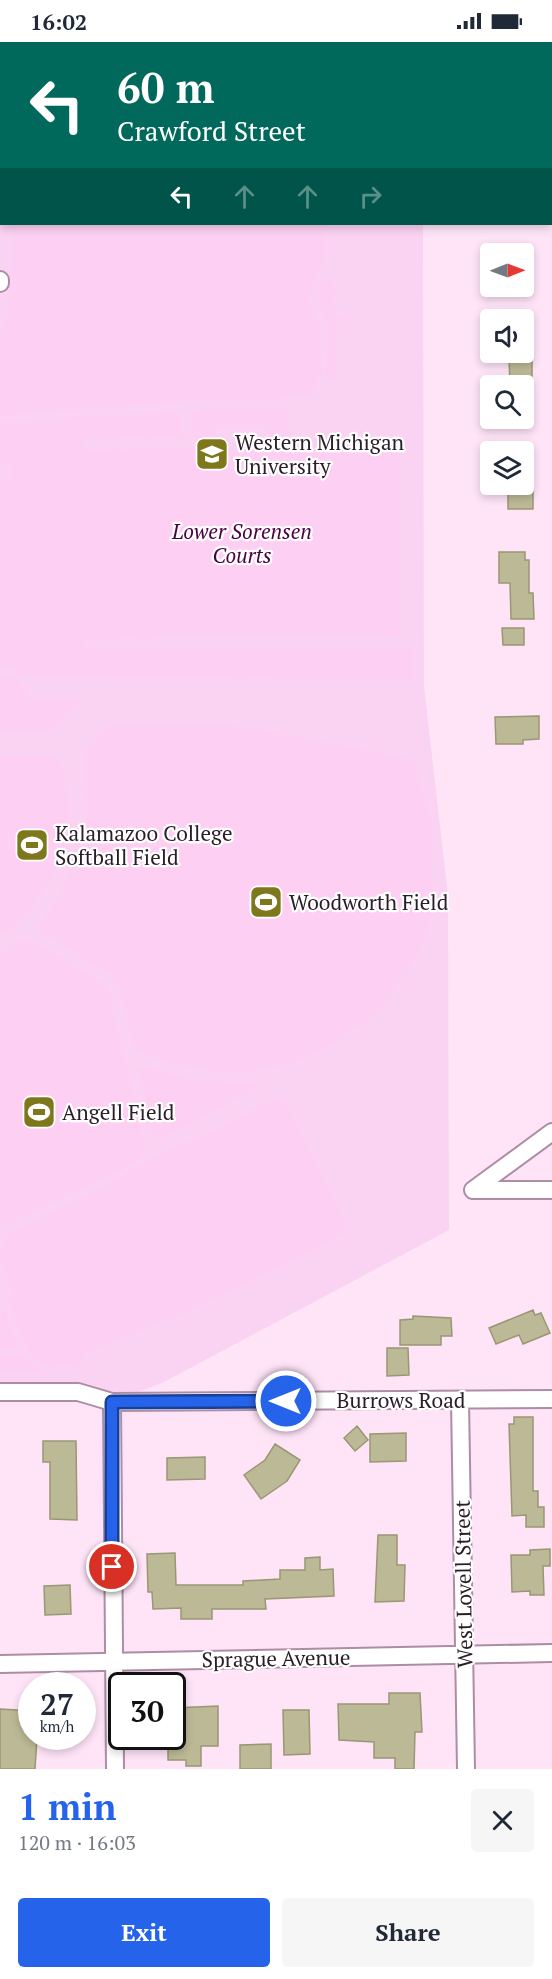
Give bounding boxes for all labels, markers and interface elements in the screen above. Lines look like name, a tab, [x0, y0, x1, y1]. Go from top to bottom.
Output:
text: 16:02	[30, 7, 87, 36]
text: 60 m	[117, 59, 215, 115]
icon: left	[18, 66, 96, 144]
text: Crawford Street	[117, 113, 306, 149]
icon: left	[165, 180, 198, 213]
icon: ahead	[228, 180, 261, 213]
icon: ahead	[291, 180, 324, 213]
icon: right	[354, 180, 387, 213]
north arrow	[480, 243, 534, 297]
map controls	[480, 243, 534, 495]
button: sound	[480, 309, 534, 363]
button: search	[480, 375, 534, 429]
place label: Western Michigan University	[235, 428, 405, 480]
school or university icon: Western Michigan University	[194, 436, 230, 472]
button: layers	[480, 441, 534, 495]
park label: Lower Sorensen Courts	[171, 517, 312, 569]
place label: Kalamazoo College Softball Field	[55, 819, 233, 871]
sports icon: Kalamazoo College Softball Field	[14, 827, 50, 863]
sports icon: Woodworth Field	[248, 884, 284, 920]
place label: Woodworth Field	[289, 888, 449, 916]
sports icon: Angell Field	[21, 1094, 57, 1130]
place label: Angell Field	[62, 1098, 175, 1126]
position arrow	[254, 1369, 318, 1433]
street label: Burrows Road	[337, 1386, 466, 1414]
street label: West Lovell Street	[448, 1499, 478, 1668]
pin	[86, 1541, 137, 1592]
icon: arrive	[95, 1550, 128, 1583]
street label: Sprague Avenue	[201, 1643, 351, 1673]
speed limit sign: 30	[108, 1672, 186, 1750]
text: 27	[40, 1684, 74, 1724]
text: km/h	[40, 1716, 74, 1736]
text: 1 min	[18, 1783, 116, 1830]
button: close	[471, 1789, 534, 1852]
text: 120 m · 16:03	[18, 1829, 136, 1856]
button: Exit	[18, 1898, 270, 1967]
button: Share	[282, 1898, 534, 1967]

